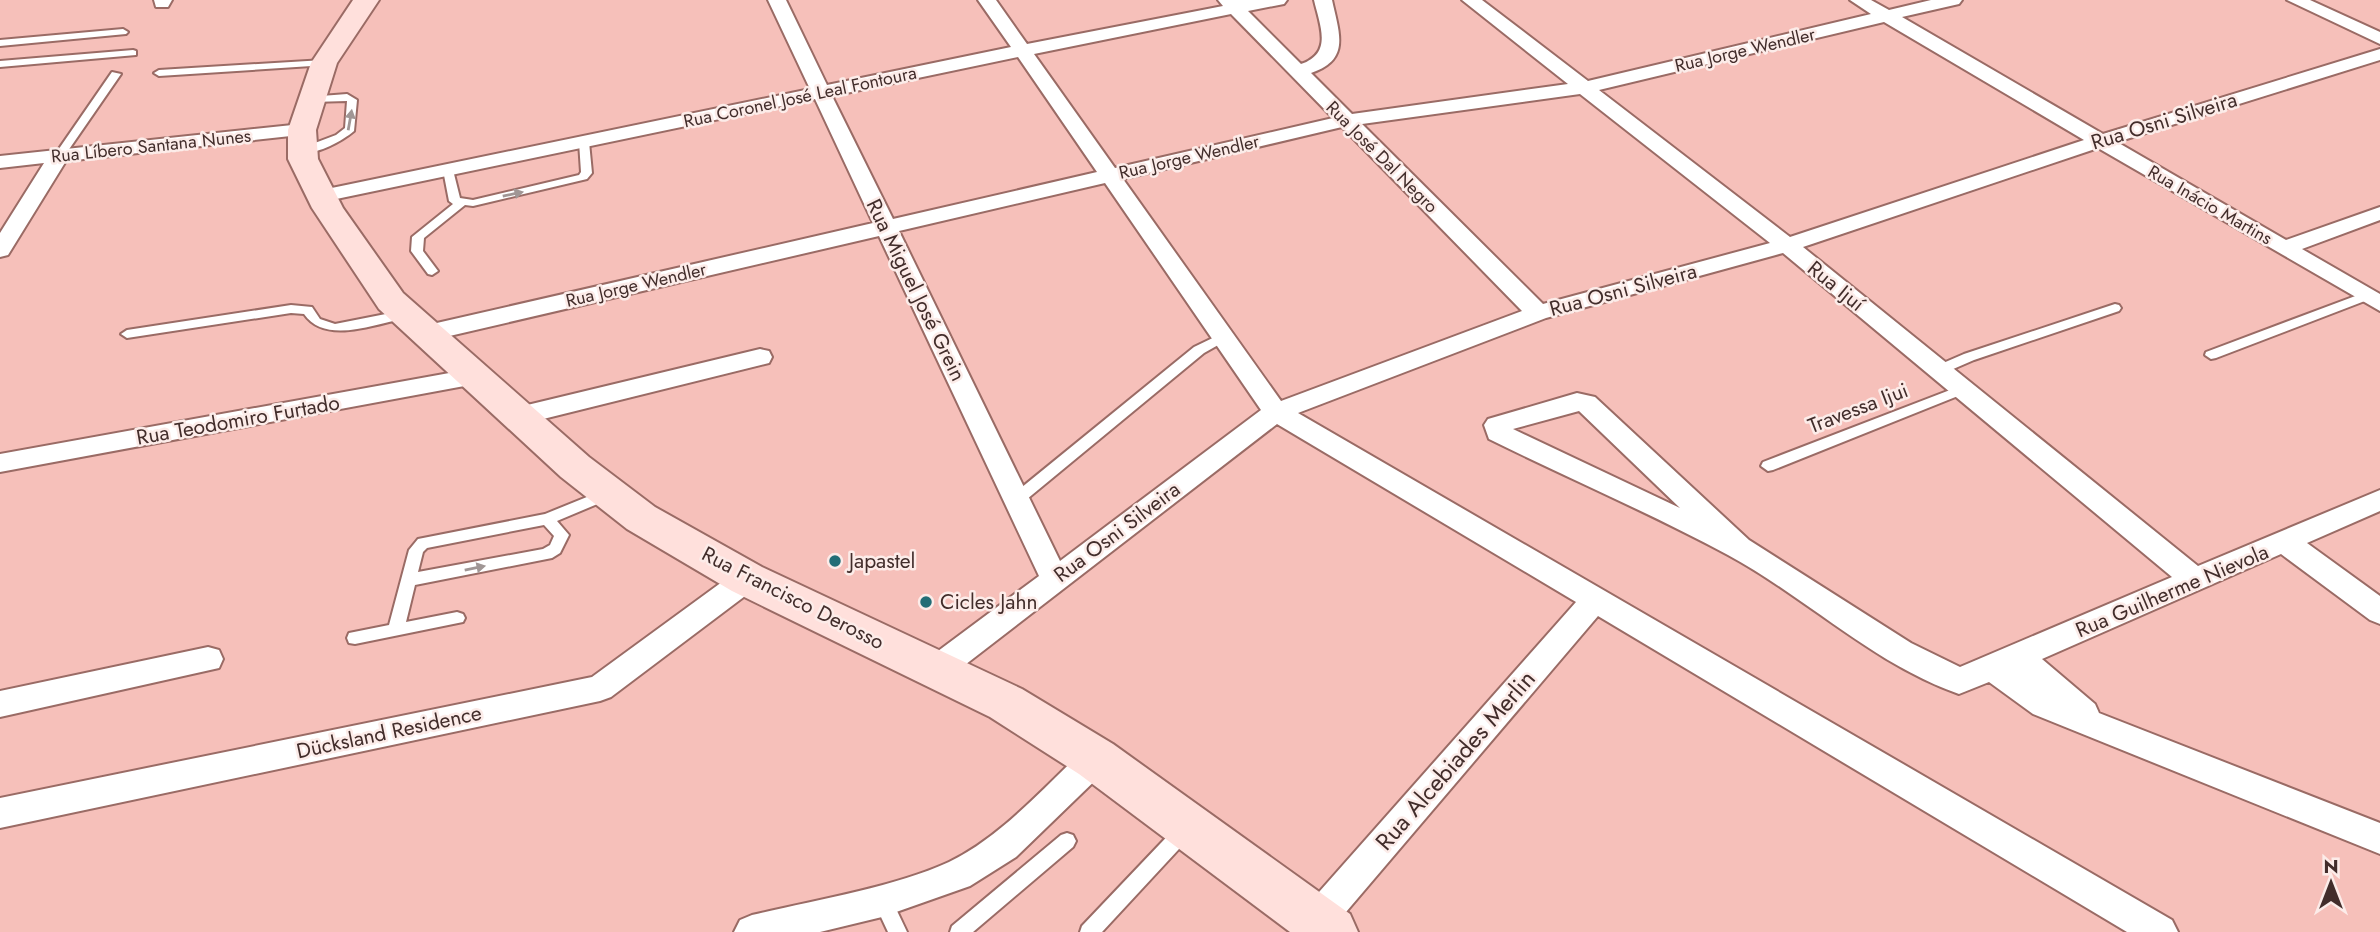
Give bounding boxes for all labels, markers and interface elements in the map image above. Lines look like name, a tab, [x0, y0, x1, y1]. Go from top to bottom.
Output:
street label: Rua Jorge Wendler	[1672, 21, 1819, 79]
street label: Rua Coronel José Leal Fontoura	[681, 60, 919, 134]
street label: Rua Osni Silveira	[2087, 85, 2241, 157]
street label: Rua José Dal Negro	[1320, 95, 1444, 219]
one-way arrow	[345, 109, 356, 131]
street label: Rua Líbero Santana Nunes	[50, 123, 252, 169]
street label: Rua Jorge Wendler	[1116, 128, 1263, 186]
street label: Rua Inácio Martins	[2143, 159, 2277, 251]
one-way arrow	[502, 189, 524, 200]
street label: Rua Miguel José Grein	[859, 194, 973, 386]
street label: Rua Ijuí	[1801, 254, 1872, 319]
street label: Rua Jorge Wendler	[563, 256, 710, 314]
street label: Rua Osni Silveira	[1546, 256, 1700, 324]
street label: Travessa Ijui	[1804, 375, 1912, 441]
street label: Rua Teodomiro Furtado	[134, 387, 342, 453]
street label: Rua Osni Silveira	[1048, 474, 1186, 590]
street label: Rua Guilherme Nievola	[2071, 537, 2273, 645]
street label: Rua Francisco Derosso	[697, 539, 889, 657]
place label: Japastel	[846, 546, 915, 576]
marker: Japastel	[827, 553, 843, 569]
one-way arrow	[464, 562, 486, 573]
place label: Cicles Jahn	[940, 587, 1037, 617]
marker: Cicles Jahn	[918, 594, 934, 610]
street label: Rua Alcebiades Merlin	[1367, 662, 1543, 858]
street label: Dücksland Residence	[294, 698, 484, 766]
north arrow	[2296, 848, 2366, 918]
text: N	[2323, 853, 2339, 880]

